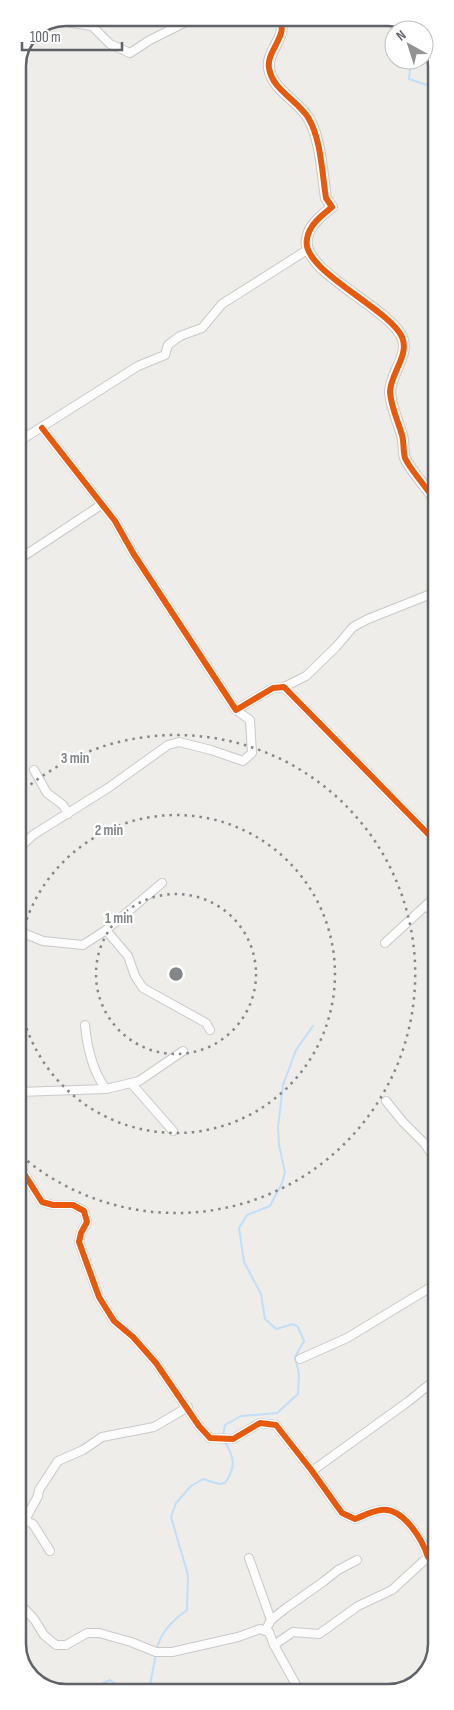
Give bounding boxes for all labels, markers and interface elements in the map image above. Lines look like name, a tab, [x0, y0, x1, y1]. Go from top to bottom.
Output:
scale bar	[22, 20, 122, 52]
north arrow	[384, 20, 434, 70]
text: N	[393, 26, 409, 44]
text: 100 m	[30, 28, 61, 47]
text: 3 min	[61, 749, 89, 768]
text: 2 min	[95, 821, 123, 840]
text: 1 min	[105, 909, 133, 928]
centre of rings	[167, 965, 185, 983]

